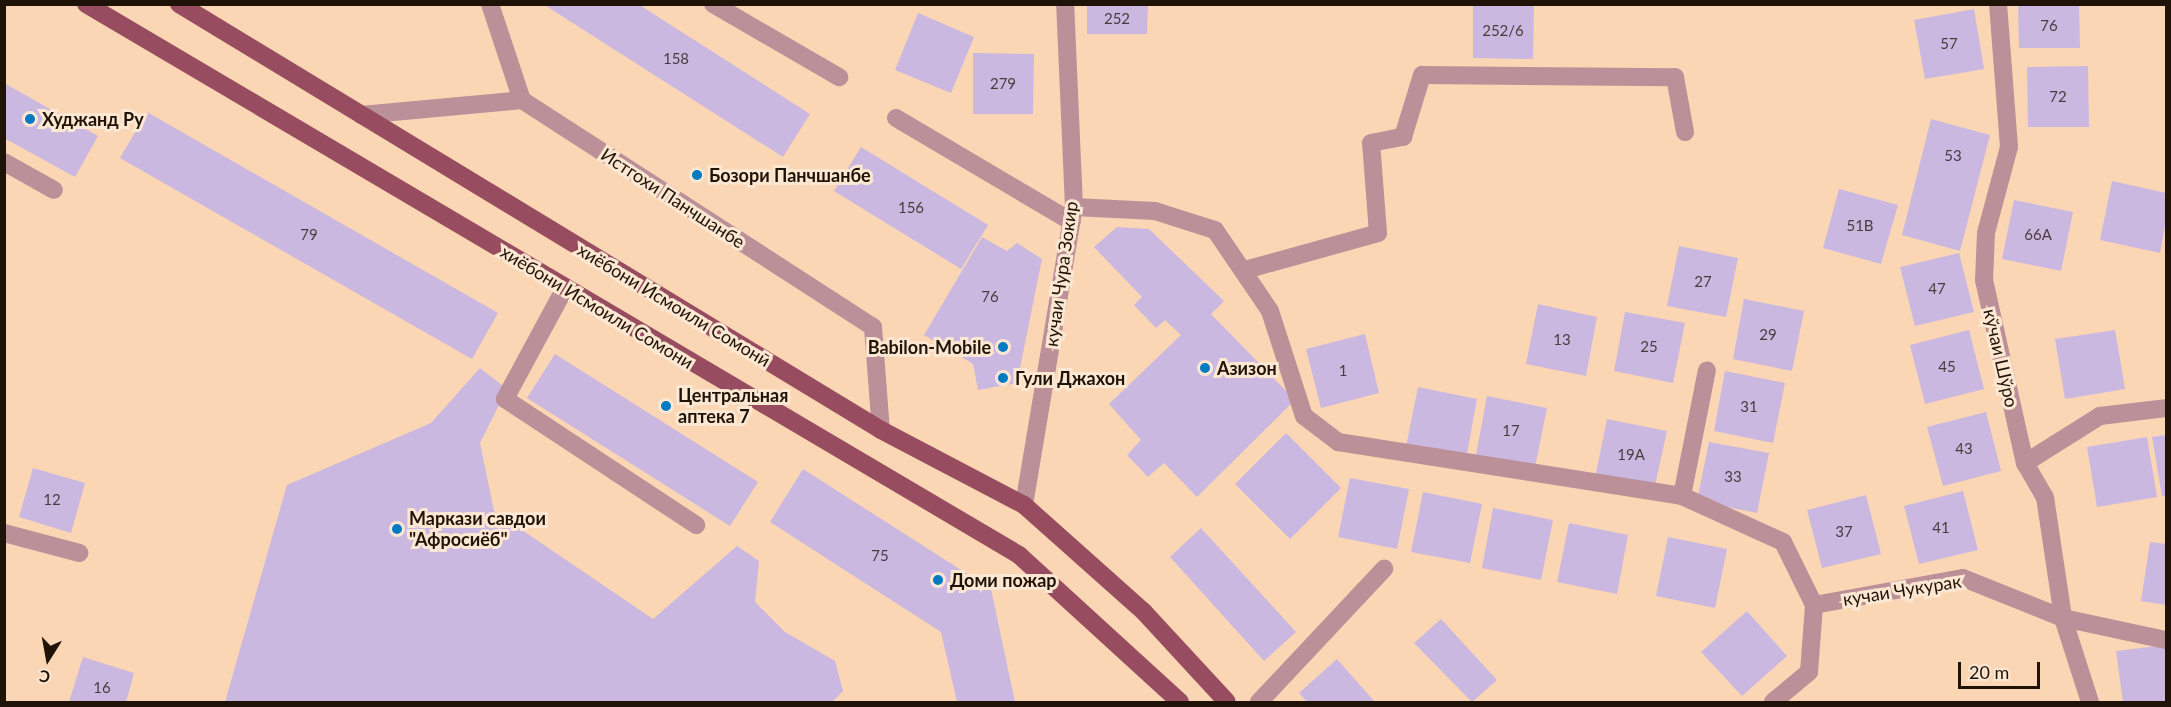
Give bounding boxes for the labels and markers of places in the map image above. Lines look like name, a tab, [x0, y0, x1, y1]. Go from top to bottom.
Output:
place label: Худжанд Ру	[42, 108, 144, 130]
marker: Худжанд Ру	[23, 112, 37, 126]
place label: Бозори Панчшанбе	[709, 164, 871, 186]
marker: Бозори Панчшанбе	[690, 168, 704, 182]
place label: Babilon-Mobile	[868, 336, 991, 358]
marker: Babilon-Mobile	[996, 340, 1010, 354]
place label: Азизон	[1217, 357, 1277, 379]
marker: Азизон	[1198, 361, 1212, 375]
place label: Гули Джахон	[1015, 367, 1125, 389]
marker: Гули Джахон	[996, 371, 1010, 385]
place label: Центральная аптека 7	[678, 385, 788, 428]
marker: Центральная аптека 7	[659, 399, 673, 413]
place label: Маркази савдои "Афросиёб"	[409, 508, 546, 550]
marker: Маркази савдои "Афросиёб"	[390, 522, 404, 536]
place label: Доми пожар	[950, 569, 1056, 591]
marker: Доми пожар	[931, 573, 945, 587]

